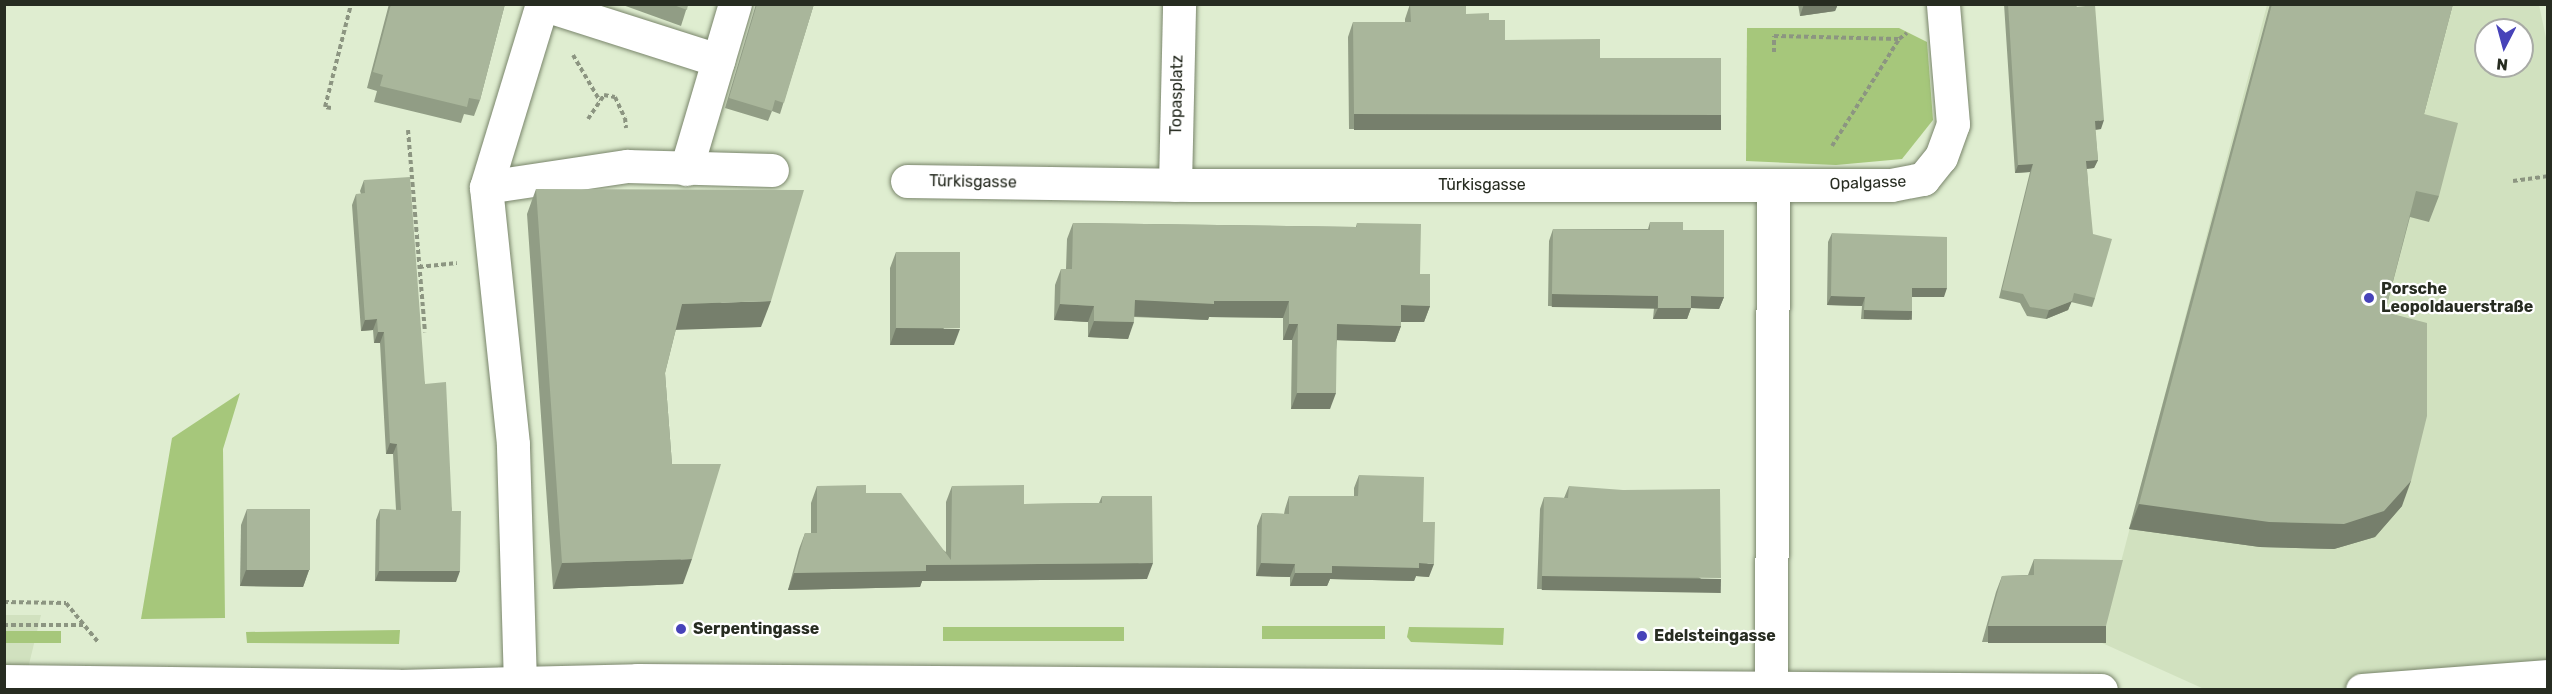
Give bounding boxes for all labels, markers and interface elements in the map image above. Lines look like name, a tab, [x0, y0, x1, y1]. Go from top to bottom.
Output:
north arrow	[2474, 18, 2534, 78]
text: N	[2496, 54, 2509, 74]
street label: Topasplatz	[1167, 55, 1187, 135]
street label: Türkisgasse	[929, 172, 1017, 192]
street label: Opalgasse	[1829, 172, 1907, 194]
street label: Türkisgasse	[1438, 175, 1526, 195]
place label: Porsche Leopoldauerstraße	[2381, 279, 2533, 317]
marker: Porsche Leopoldauerstraße	[2362, 291, 2376, 305]
place label: Serpentingasse	[693, 619, 819, 639]
marker: Serpentingasse	[674, 622, 688, 636]
place label: Edelsteingasse	[1654, 626, 1776, 646]
marker: Edelsteingasse	[1635, 629, 1649, 643]

